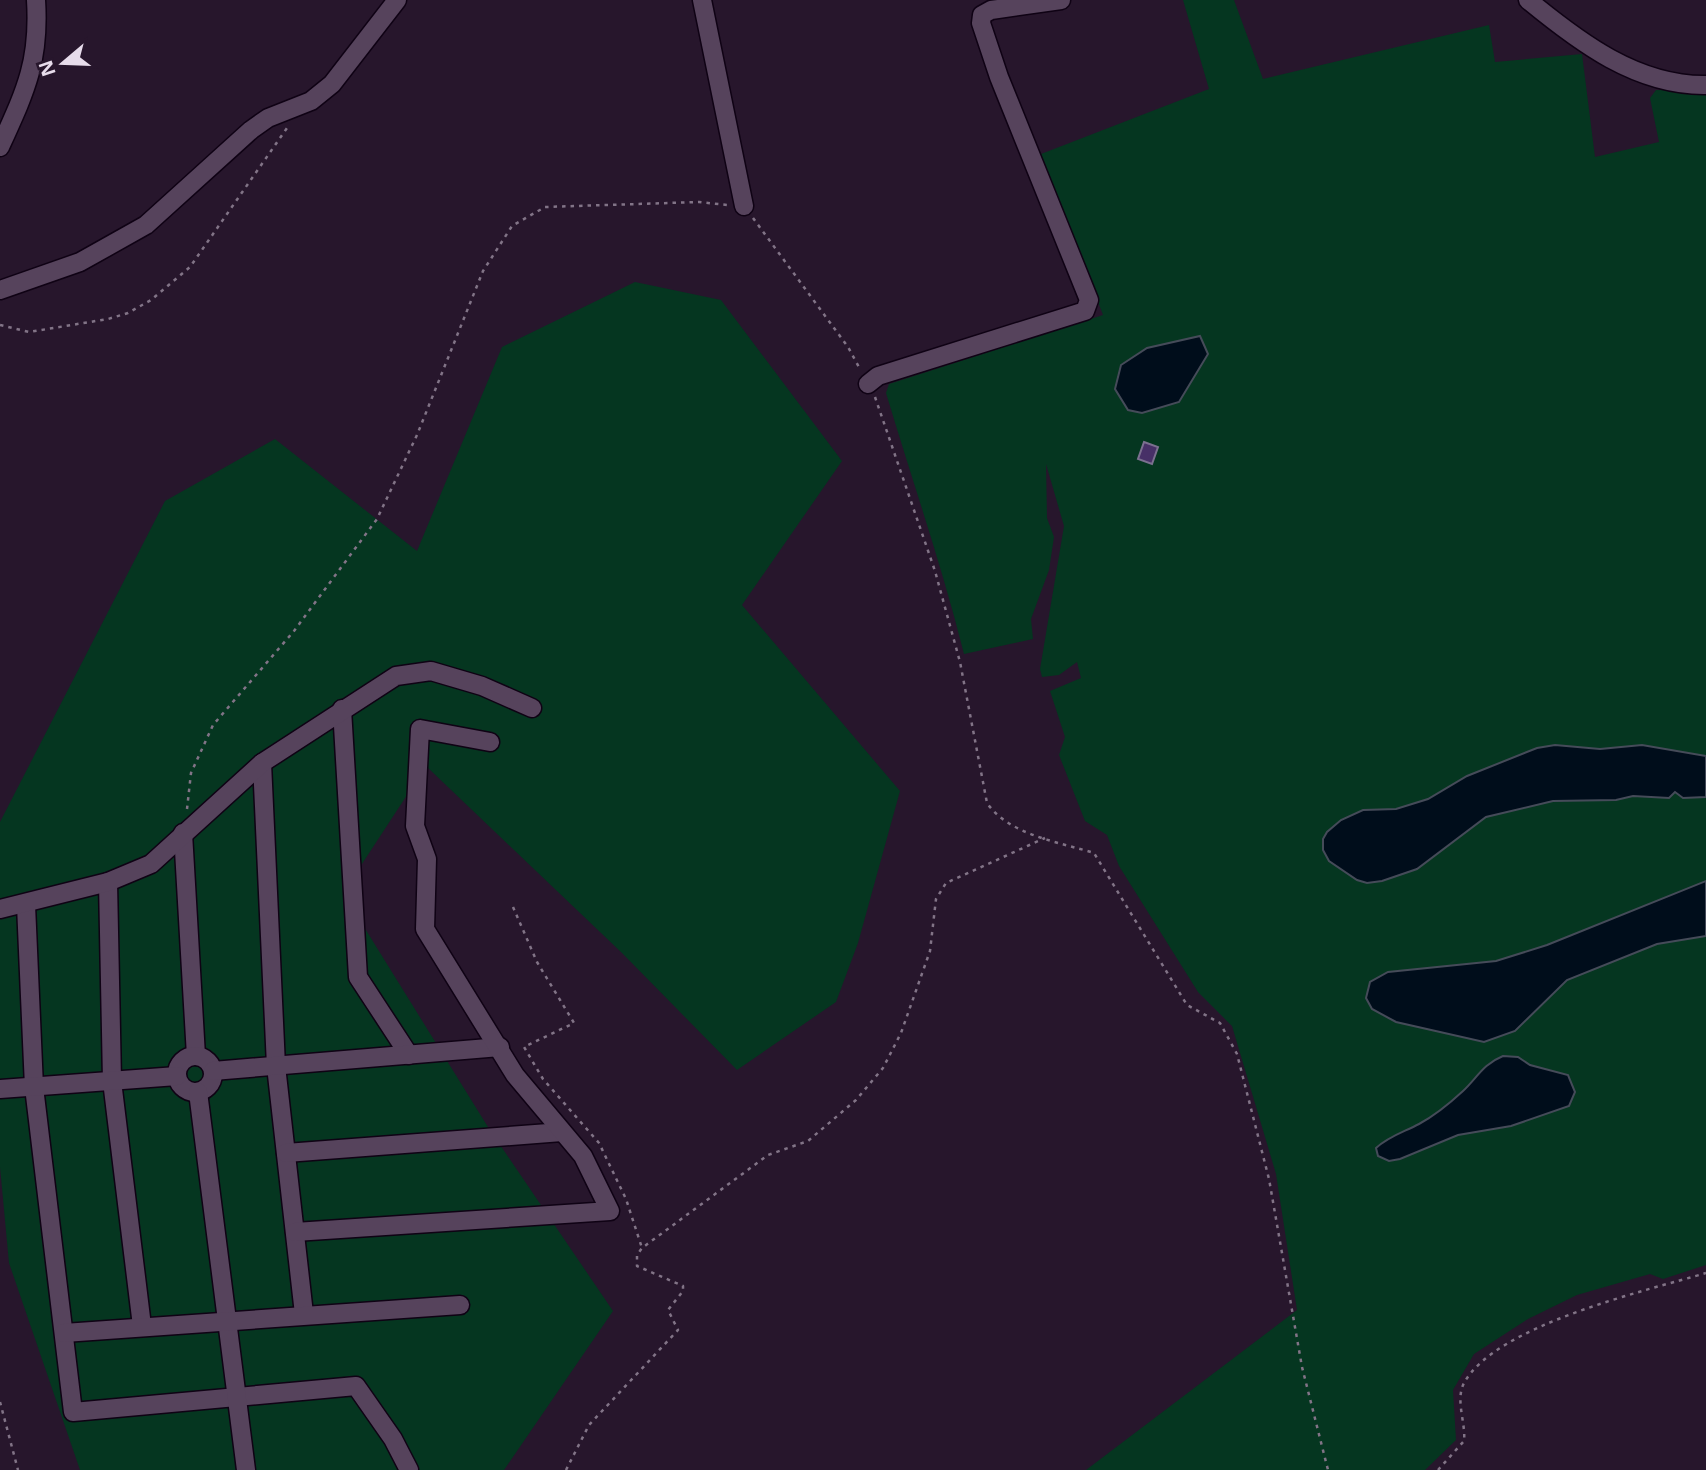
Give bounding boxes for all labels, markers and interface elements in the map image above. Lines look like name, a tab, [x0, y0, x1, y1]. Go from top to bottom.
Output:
north arrow	[28, 28, 98, 98]
text: N	[32, 57, 62, 80]

